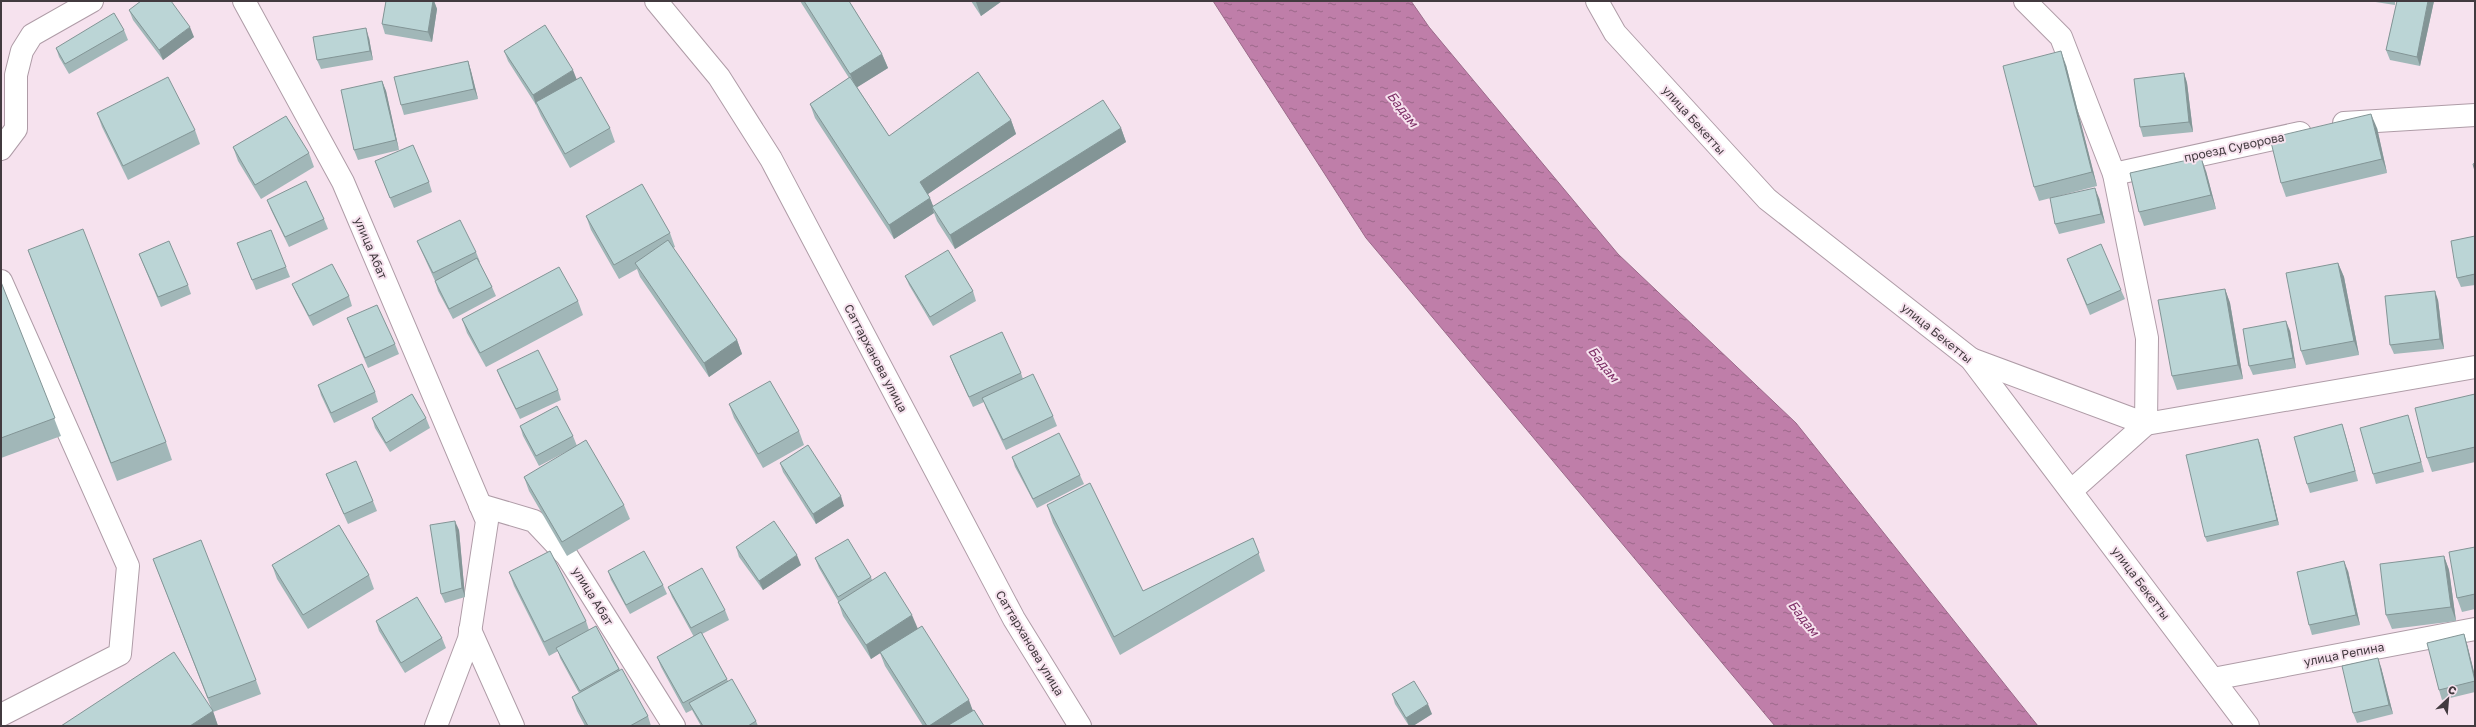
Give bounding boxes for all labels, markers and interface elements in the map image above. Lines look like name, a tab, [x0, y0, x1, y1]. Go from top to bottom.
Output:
street label: улица Бекетты	[1659, 82, 1729, 158]
water label: Бадам	[1384, 88, 1423, 131]
street label: проезд Суворова	[2182, 129, 2286, 165]
street label: улица Абат	[351, 215, 391, 281]
street label: улица Бекетты	[1898, 300, 1976, 366]
street label: Саттарханова улица	[841, 301, 911, 415]
water label: Бадам	[1585, 343, 1624, 386]
street label: улица Бекетты	[2109, 544, 2173, 622]
street label: улица Абат	[569, 564, 617, 628]
street label: Саттарханова улица	[993, 588, 1067, 698]
water label: Бадам	[1785, 597, 1824, 640]
street label: улица Репина	[2303, 639, 2385, 669]
north arrow	[2428, 679, 2468, 719]
text: С	[2446, 682, 2459, 697]

